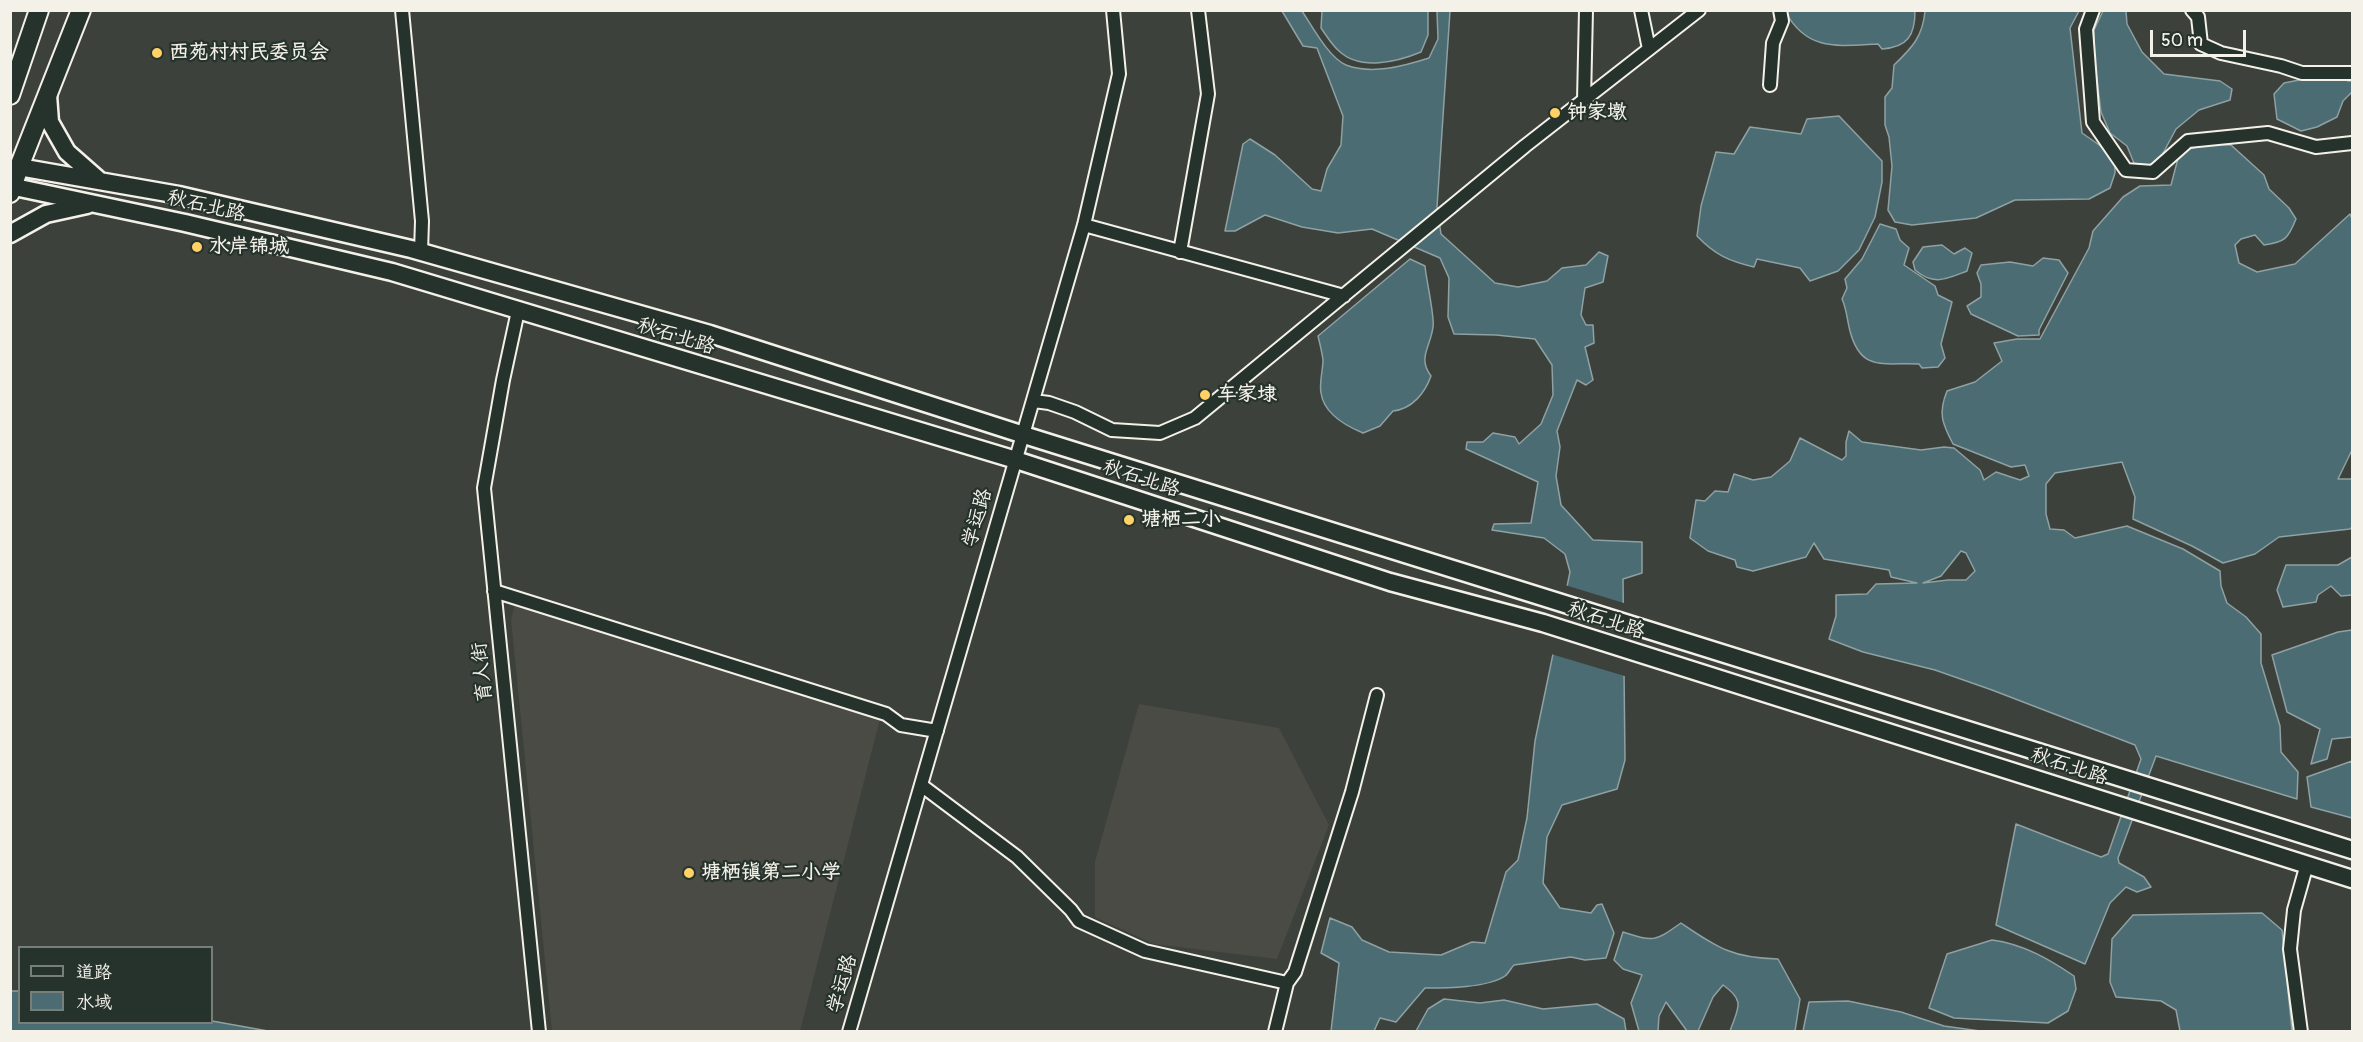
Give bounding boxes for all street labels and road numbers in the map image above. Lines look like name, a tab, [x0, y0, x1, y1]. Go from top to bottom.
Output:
street label: 秋石北路	[164, 186, 248, 228]
street label: 秋石北路	[634, 314, 718, 360]
street label: 秋石北路	[1099, 455, 1183, 503]
street label: 学运路	[958, 486, 998, 550]
street label: 秋石北路	[1564, 597, 1648, 645]
street label: 育人街	[468, 641, 498, 703]
street label: 秋石北路	[2027, 743, 2111, 791]
street label: 学运路	[823, 952, 863, 1016]

